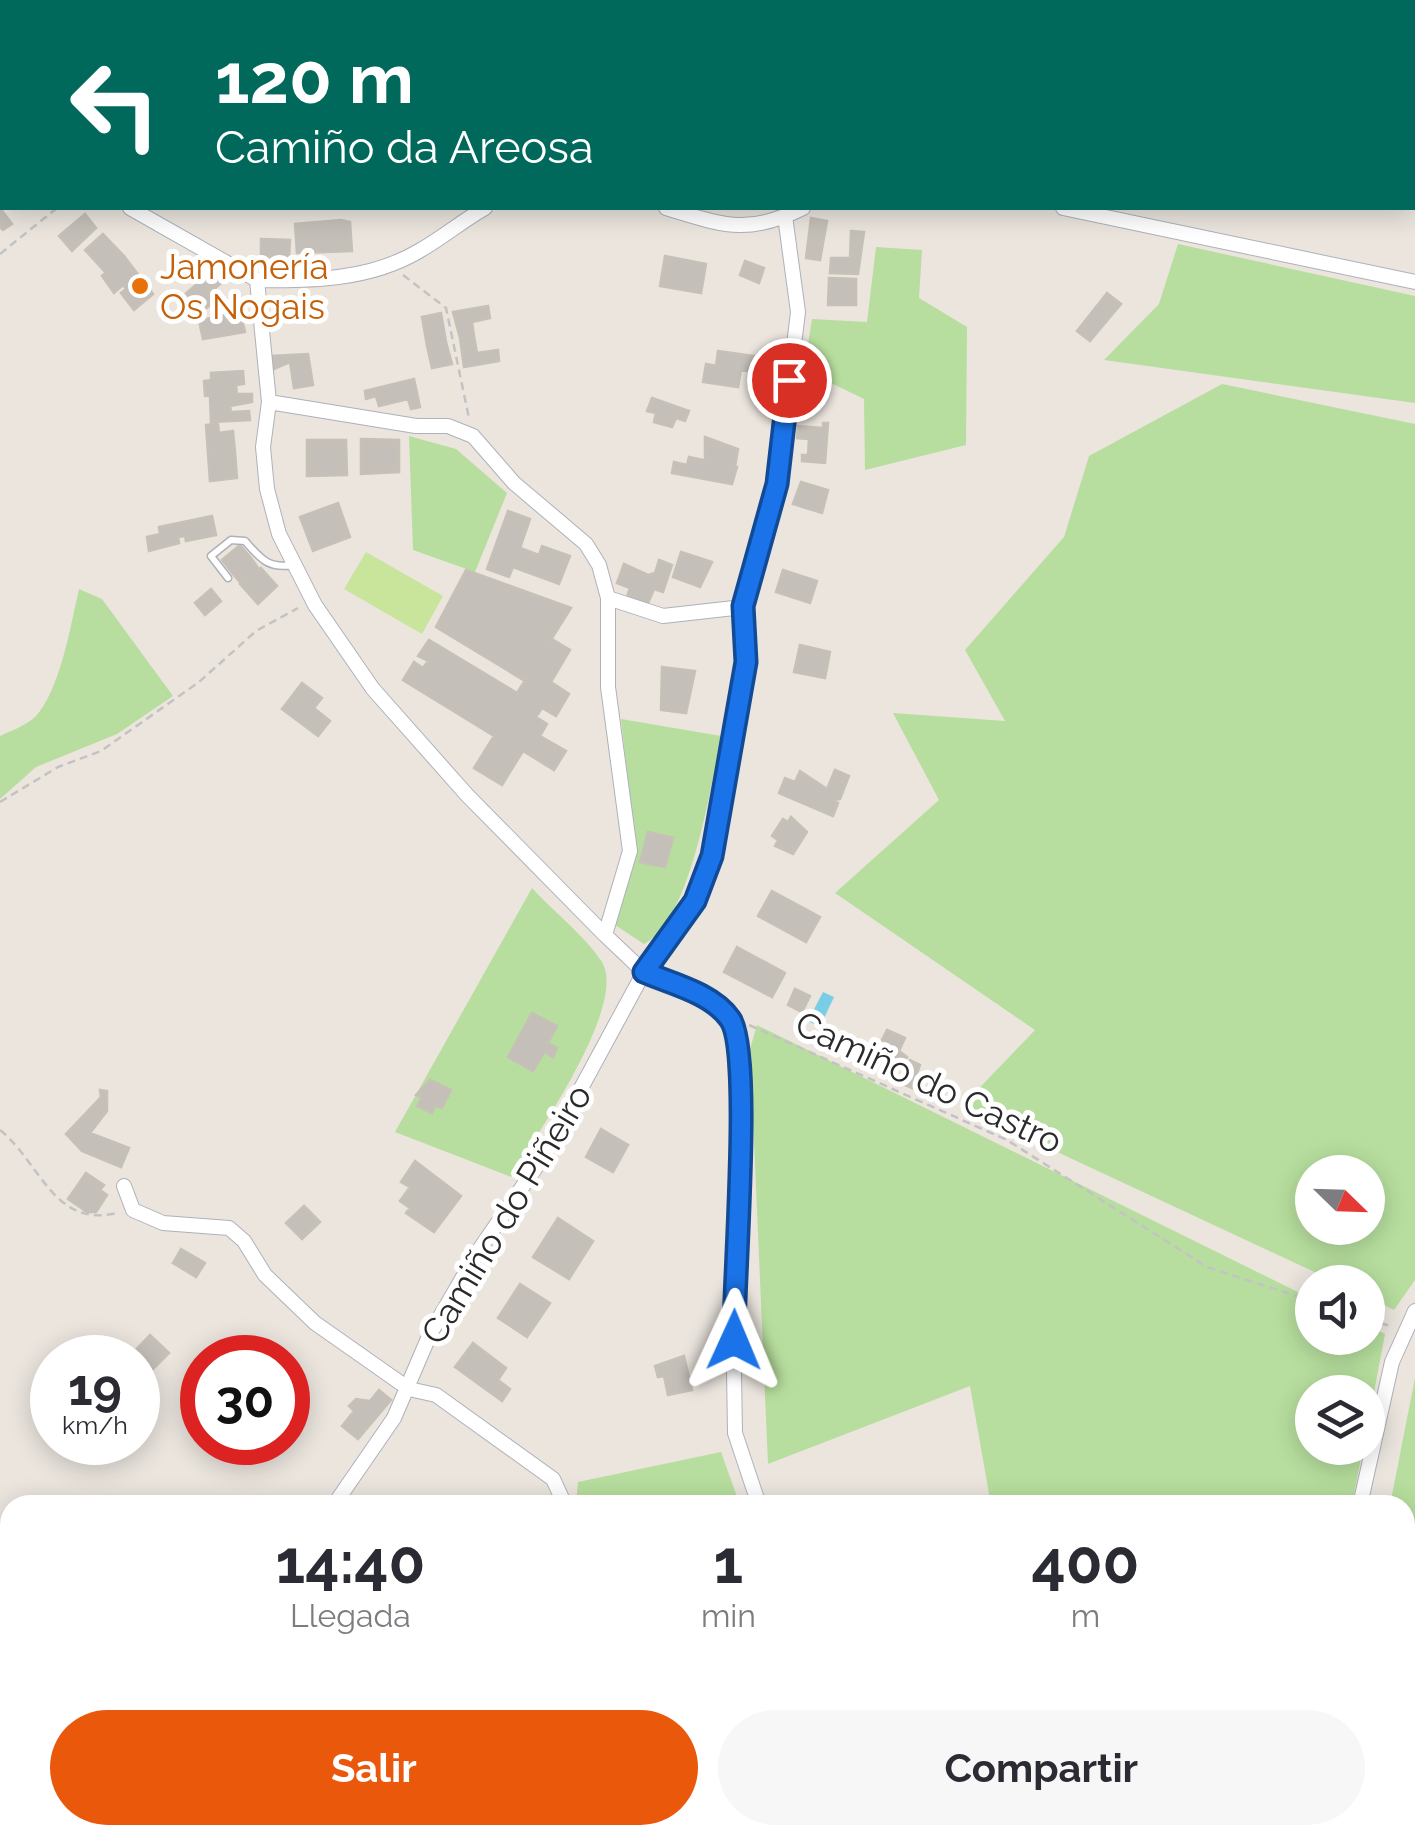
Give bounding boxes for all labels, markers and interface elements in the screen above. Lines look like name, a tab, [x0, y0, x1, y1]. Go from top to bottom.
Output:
text: 120 m	[215, 37, 414, 119]
icon: left	[50, 40, 180, 170]
text: Camiño da Areosa	[215, 121, 594, 174]
place label: Jamonería Os Nogais	[160, 246, 329, 327]
marker: Jamonería Os Nogais	[129, 275, 151, 297]
pin	[747, 338, 832, 423]
icon: arrive	[762, 353, 817, 408]
street label: Camiño do Castro	[789, 1002, 1069, 1162]
street label: Camiño do Piñeiro	[412, 1077, 600, 1351]
north arrow	[1295, 1155, 1385, 1245]
map controls	[1295, 1155, 1385, 1465]
button: sound	[1295, 1265, 1385, 1355]
position arrow	[682, 1288, 786, 1392]
speed limit sign: 30	[180, 1335, 310, 1465]
text: 19	[68, 1358, 122, 1417]
button: layers	[1295, 1375, 1385, 1465]
text: km/h	[62, 1410, 128, 1440]
text: 14:40	[276, 1527, 425, 1597]
text: 1	[714, 1527, 743, 1597]
text: 400	[1031, 1527, 1139, 1597]
text: Llegada	[290, 1597, 411, 1634]
text: min	[701, 1597, 756, 1634]
text: m	[1071, 1597, 1100, 1634]
button: Salir	[50, 1710, 698, 1825]
button: Compartir	[718, 1710, 1365, 1825]

